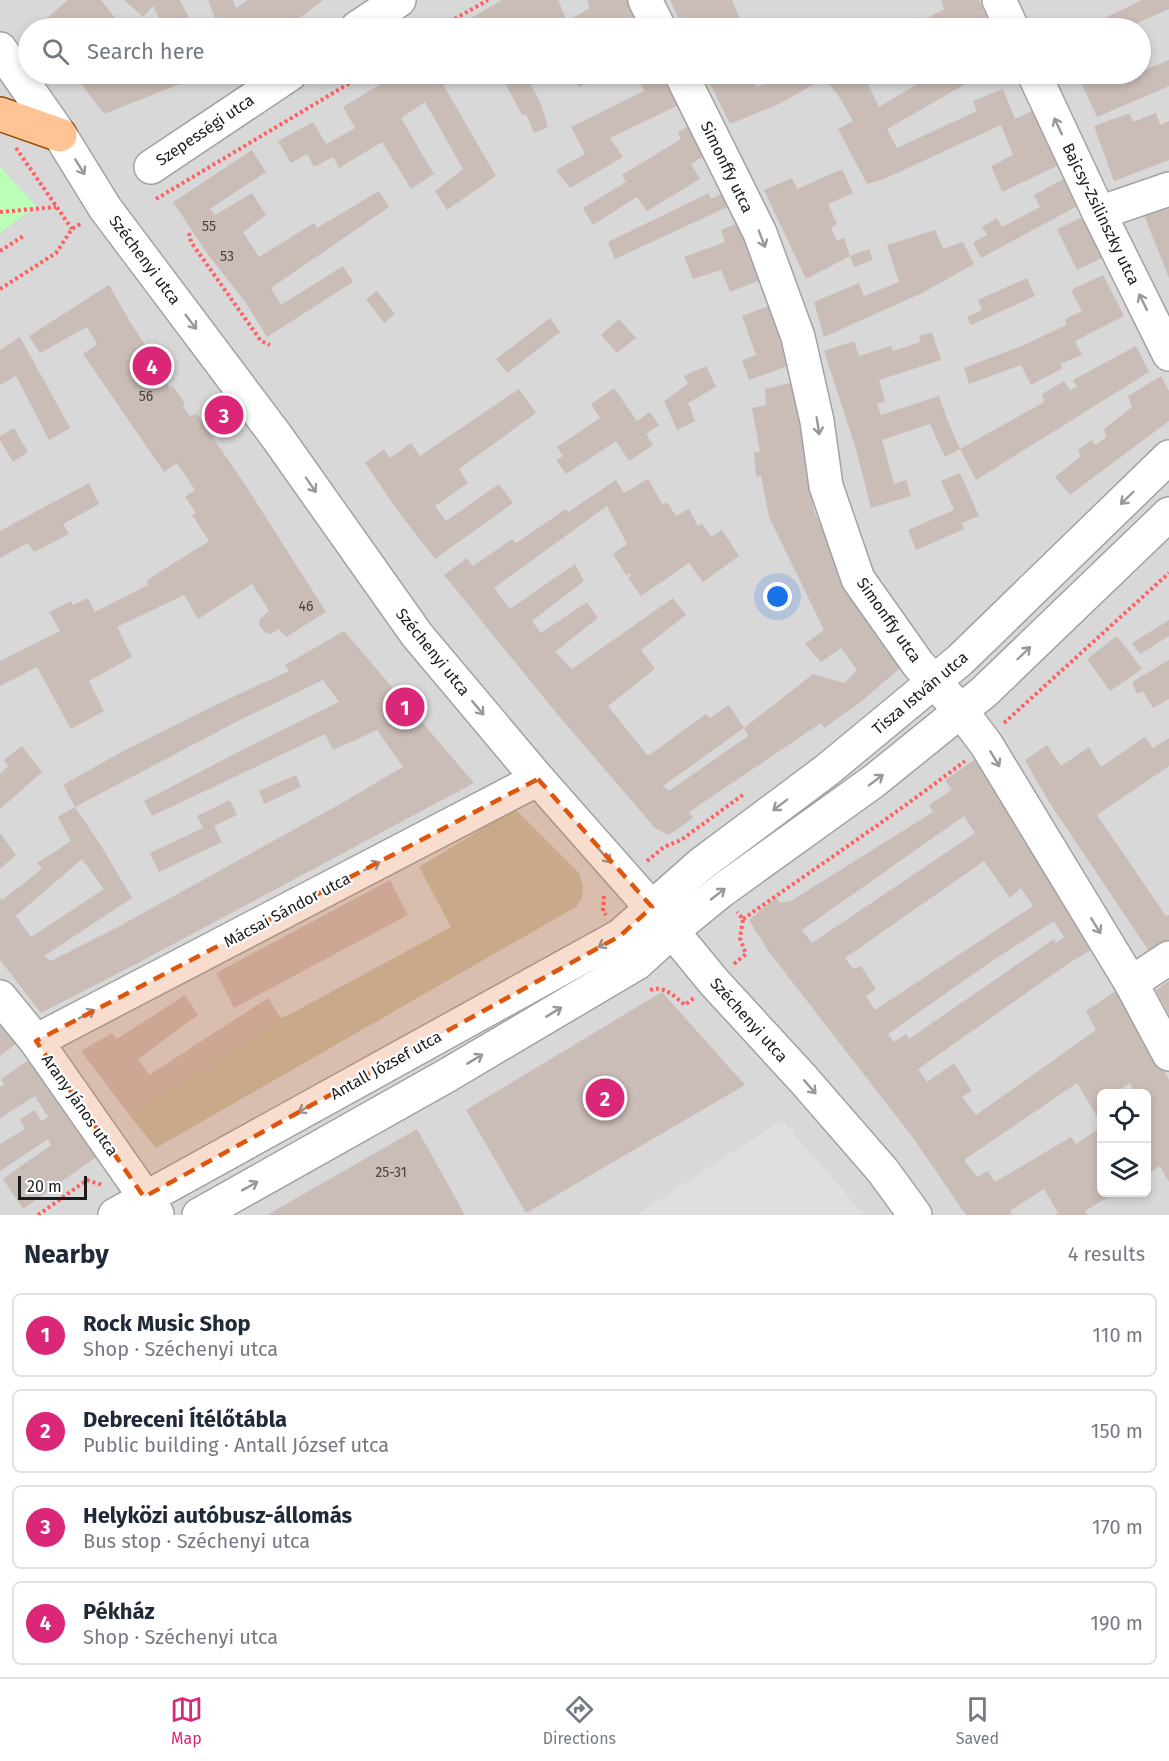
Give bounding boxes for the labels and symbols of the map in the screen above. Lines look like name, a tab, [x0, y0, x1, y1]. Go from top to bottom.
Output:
street label: Szepességi utca	[152, 90, 258, 170]
one-way arrow	[1052, 117, 1064, 135]
street label: Simonffy utca	[697, 118, 757, 216]
street label: Bajcsy-Zsilinszky utca	[1058, 140, 1144, 288]
one-way arrow	[75, 158, 87, 175]
street label: Széchenyi utca	[105, 212, 185, 308]
house number: 55	[202, 218, 216, 235]
one-way arrow	[757, 230, 768, 248]
house number: 53	[220, 248, 234, 265]
one-way arrow	[1137, 293, 1148, 311]
one-way arrow	[185, 313, 197, 329]
pin: 4	[132, 344, 172, 388]
house number: 56	[139, 388, 153, 405]
pin: 3	[204, 392, 244, 438]
one-way arrow	[812, 415, 823, 435]
one-way arrow	[305, 476, 317, 493]
one-way arrow	[1120, 491, 1135, 505]
street label: Simonffy utca	[853, 574, 925, 666]
your location	[763, 582, 792, 611]
house number: 46	[299, 598, 313, 615]
street label: Széchenyi utca	[392, 605, 474, 699]
one-way arrow	[1016, 646, 1031, 661]
street label: Tisza István utca	[868, 648, 972, 738]
pin: 1	[386, 684, 424, 730]
one-way arrow	[471, 700, 485, 715]
one-way arrow	[989, 750, 1001, 767]
one-way arrow	[867, 773, 883, 786]
one-way arrow	[773, 799, 789, 812]
one-way arrow	[598, 848, 612, 863]
one-way arrow	[363, 859, 381, 871]
street label: Mácsai Sándor utca	[220, 869, 354, 951]
one-way arrow	[709, 887, 725, 900]
one-way arrow	[1091, 917, 1103, 934]
one-way arrow	[598, 937, 615, 949]
street label: Széchenyi utca	[706, 974, 792, 1066]
one-way arrow	[545, 1006, 562, 1018]
one-way arrow	[78, 1008, 96, 1019]
street label: Antall József utca	[327, 1027, 445, 1103]
street label: Arany János utca	[38, 1050, 122, 1160]
one-way arrow	[466, 1053, 483, 1065]
pin: 2	[586, 1076, 624, 1120]
one-way arrow	[803, 1079, 817, 1094]
one-way arrow	[298, 1103, 316, 1114]
house number: 25-31	[375, 1164, 407, 1181]
scale bar	[18, 1173, 87, 1200]
one-way arrow	[241, 1180, 259, 1191]

